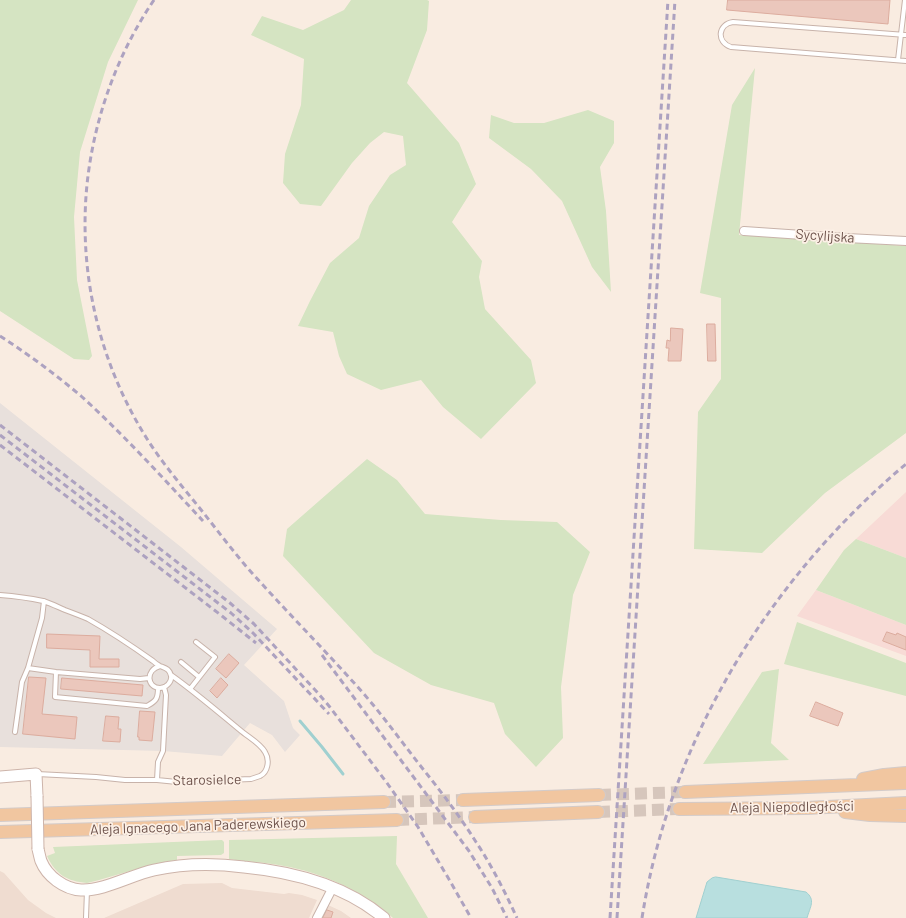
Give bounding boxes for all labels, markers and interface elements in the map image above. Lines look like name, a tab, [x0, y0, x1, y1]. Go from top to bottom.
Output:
street label: Sycylijska	[795, 226, 855, 246]
street label: Starosielce	[172, 771, 242, 789]
street label: Aleja Niepodległości	[730, 798, 854, 816]
street label: Aleja Ignacego Jana Paderewskiego	[90, 814, 306, 838]

